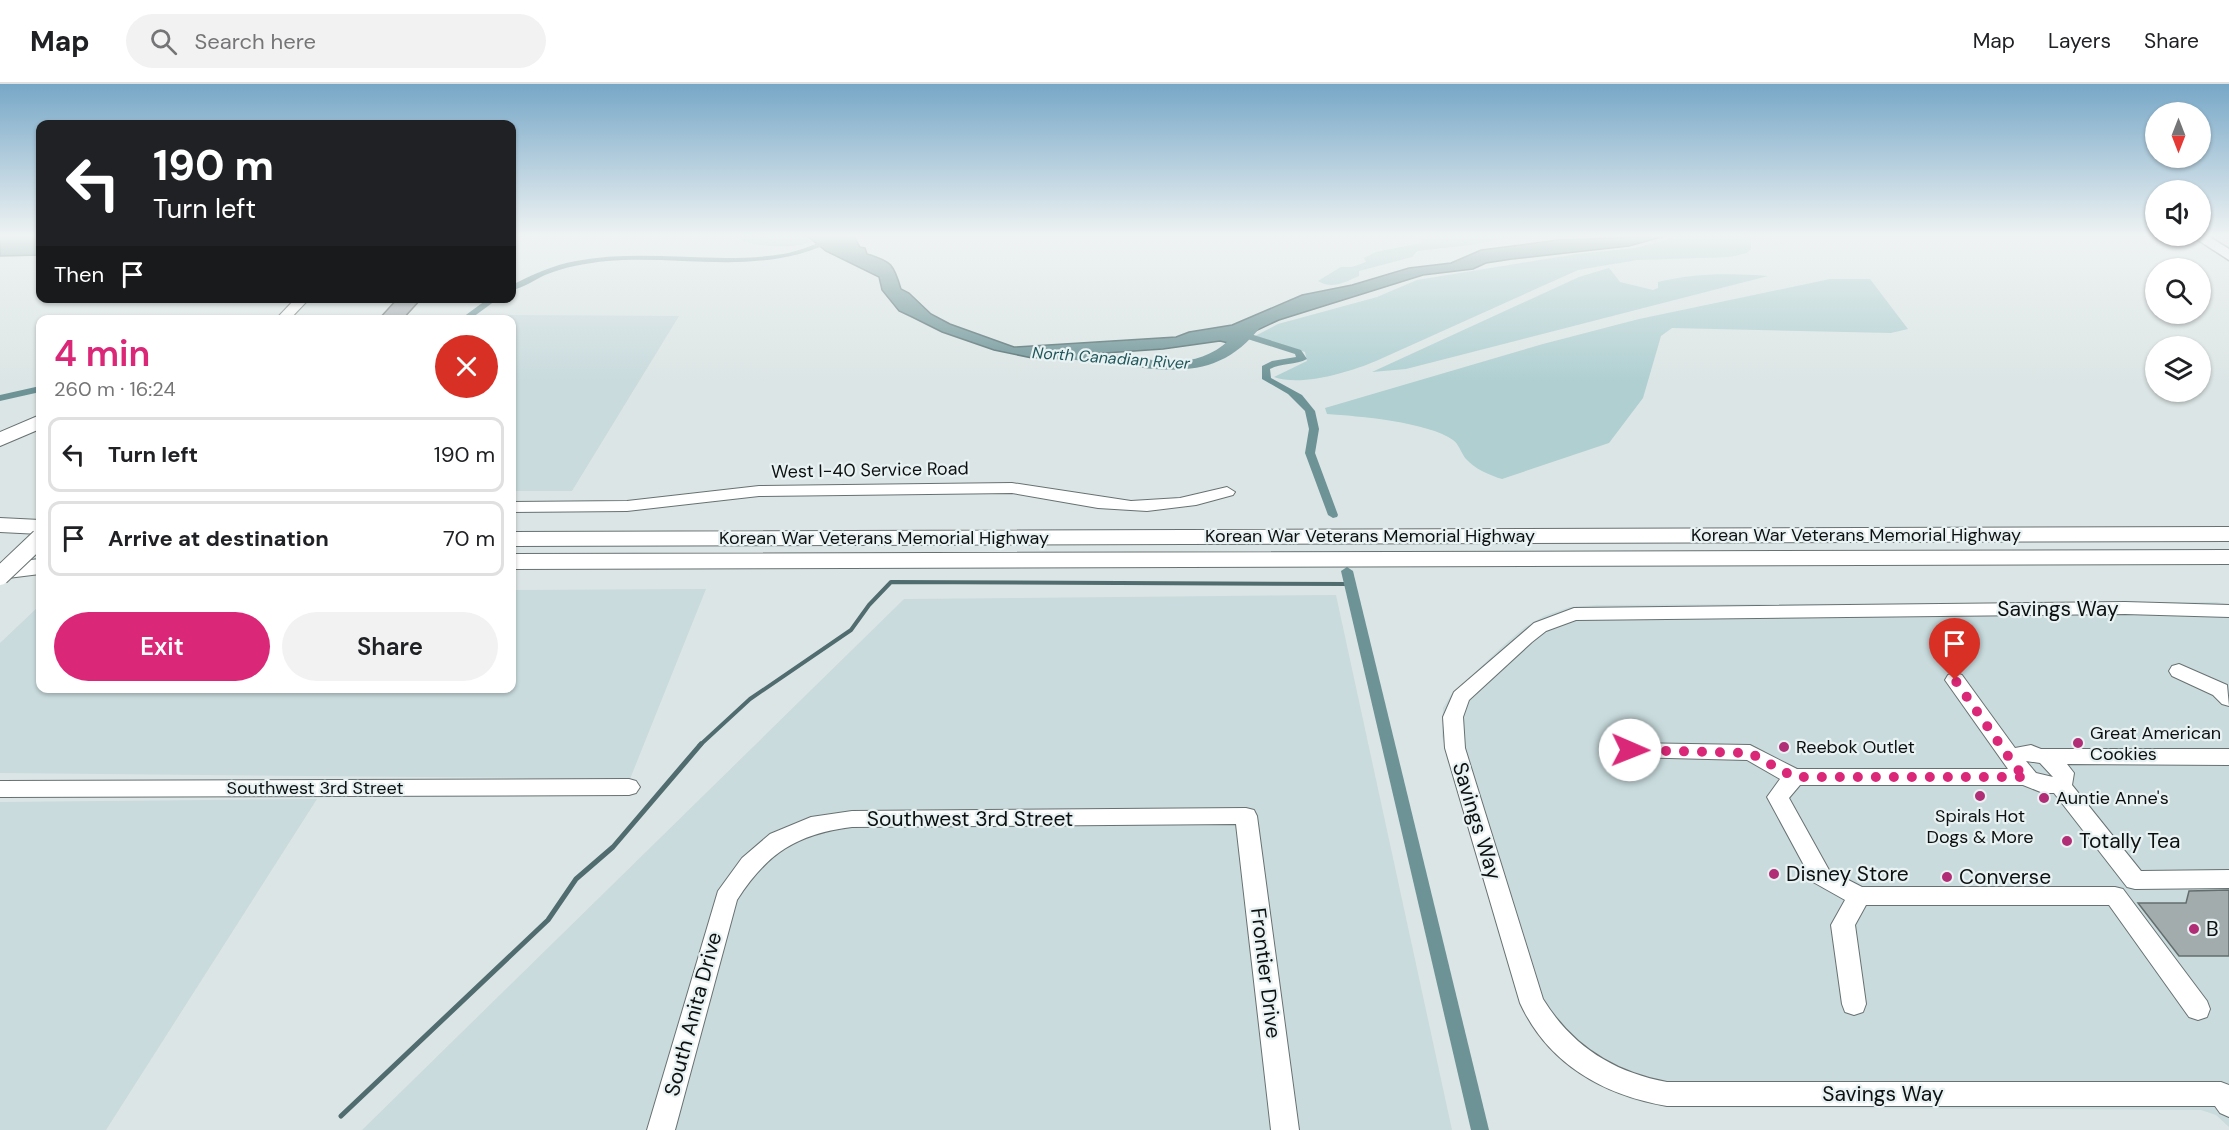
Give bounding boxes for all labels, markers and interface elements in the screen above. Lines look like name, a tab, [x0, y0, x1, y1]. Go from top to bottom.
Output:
search box	[126, 14, 546, 68]
text: Map	[30, 23, 90, 60]
icon: search	[147, 25, 180, 58]
text: Search here	[195, 27, 316, 56]
text: Map	[1973, 27, 2015, 55]
text: Layers	[2048, 27, 2111, 55]
text: Share	[2144, 27, 2199, 55]
north arrow	[2145, 102, 2211, 168]
map controls	[2145, 102, 2211, 402]
text: 190 m	[153, 138, 274, 193]
icon: left	[54, 144, 132, 222]
button: sound	[2145, 180, 2211, 246]
text: Turn left	[153, 191, 256, 226]
icon: arrive	[116, 258, 149, 291]
button: search	[2145, 258, 2211, 324]
text: Then	[54, 260, 104, 289]
text: 4 min	[54, 330, 150, 377]
button: close	[435, 335, 498, 398]
button: layers	[2145, 336, 2211, 402]
water label: North Canadian River	[1031, 342, 1192, 374]
text: 260 m · 16:24	[54, 376, 176, 402]
icon: left	[57, 438, 90, 471]
text: Turn left	[108, 440, 198, 469]
text: 190 m	[434, 440, 495, 469]
street label: West I-40 Service Road	[771, 456, 969, 484]
icon: arrive	[57, 522, 90, 555]
street label: Korean War Veterans Memorial Highway	[1691, 523, 2021, 547]
text: Arrive at destination	[108, 524, 329, 553]
text: 70 m	[443, 524, 495, 553]
street label: Korean War Veterans Memorial Highway	[1205, 524, 1535, 548]
street label: Korean War Veterans Memorial Highway	[719, 526, 1049, 550]
street label: Savings Way	[1997, 595, 2119, 623]
button: Exit	[54, 612, 270, 681]
button: Share	[282, 612, 498, 681]
pin	[1929, 618, 1980, 680]
icon: arrive	[1938, 627, 1971, 660]
position arrow	[1598, 718, 1662, 782]
place label: Great American Cookies	[2090, 721, 2221, 766]
place label: Reebok Outlet	[1796, 735, 1915, 759]
marker: Great American Cookies	[2071, 736, 2085, 750]
marker: Reebok Outlet	[1777, 740, 1791, 754]
street label: Savings Way	[1446, 759, 1508, 883]
street label: Southwest 3rd Street	[227, 776, 403, 800]
place label: Auntie Anne's	[2056, 786, 2169, 810]
marker: Spirals Hot Dogs & More	[1973, 789, 1987, 803]
marker: Auntie Anne's	[2037, 791, 2051, 805]
place label: Spirals Hot Dogs & More	[1927, 804, 2033, 849]
street label: Southwest 3rd Street	[867, 805, 1073, 833]
place label: Totally Tea	[2079, 827, 2180, 855]
marker: Totally Tea	[2060, 834, 2074, 848]
place label: Disney Store	[1786, 860, 1909, 888]
place label: Converse	[1959, 863, 2051, 891]
marker: Disney Store	[1767, 867, 1781, 881]
marker: Converse	[1940, 870, 1954, 884]
street label: Frontier Drive	[1244, 906, 1288, 1040]
place label: B	[2206, 915, 2219, 943]
marker: B	[2187, 922, 2201, 936]
street label: South Anita Drive	[658, 929, 728, 1099]
street label: Savings Way	[1822, 1080, 1944, 1108]

